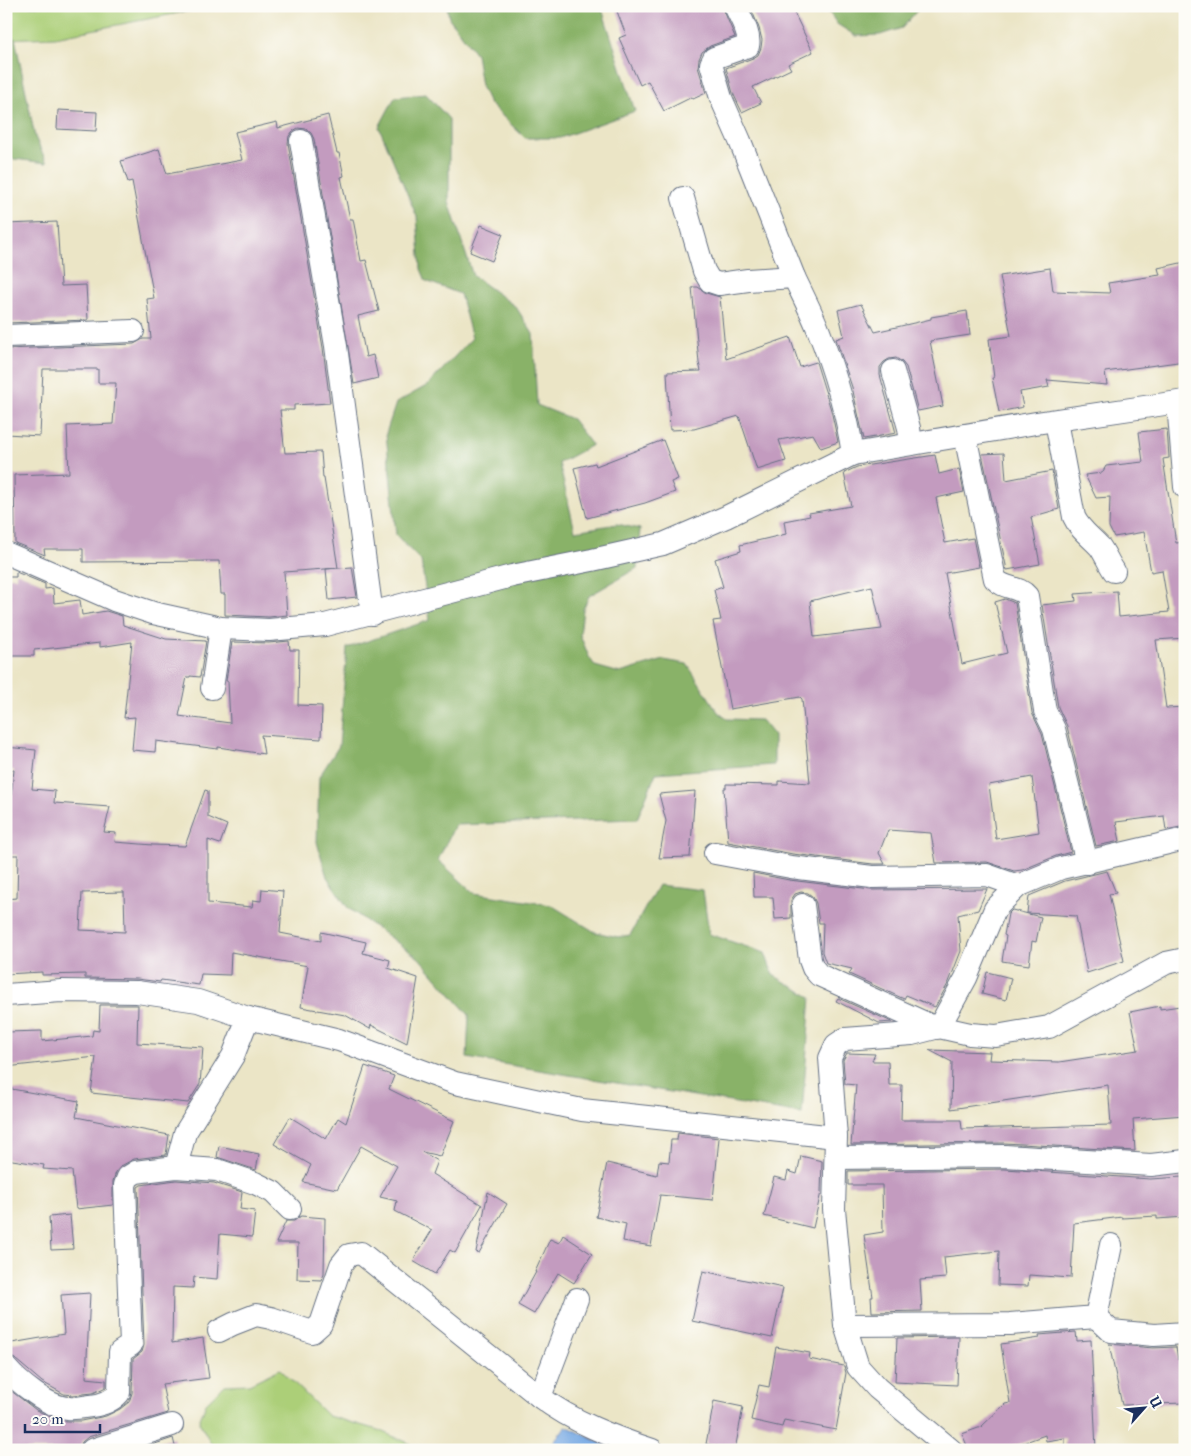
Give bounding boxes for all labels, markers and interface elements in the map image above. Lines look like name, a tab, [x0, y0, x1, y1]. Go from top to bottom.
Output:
north arrow	[1118, 1384, 1168, 1434]
text: U	[1145, 1393, 1165, 1411]
scale bar	[25, 1401, 100, 1433]
text: 20 m	[32, 1410, 64, 1428]

